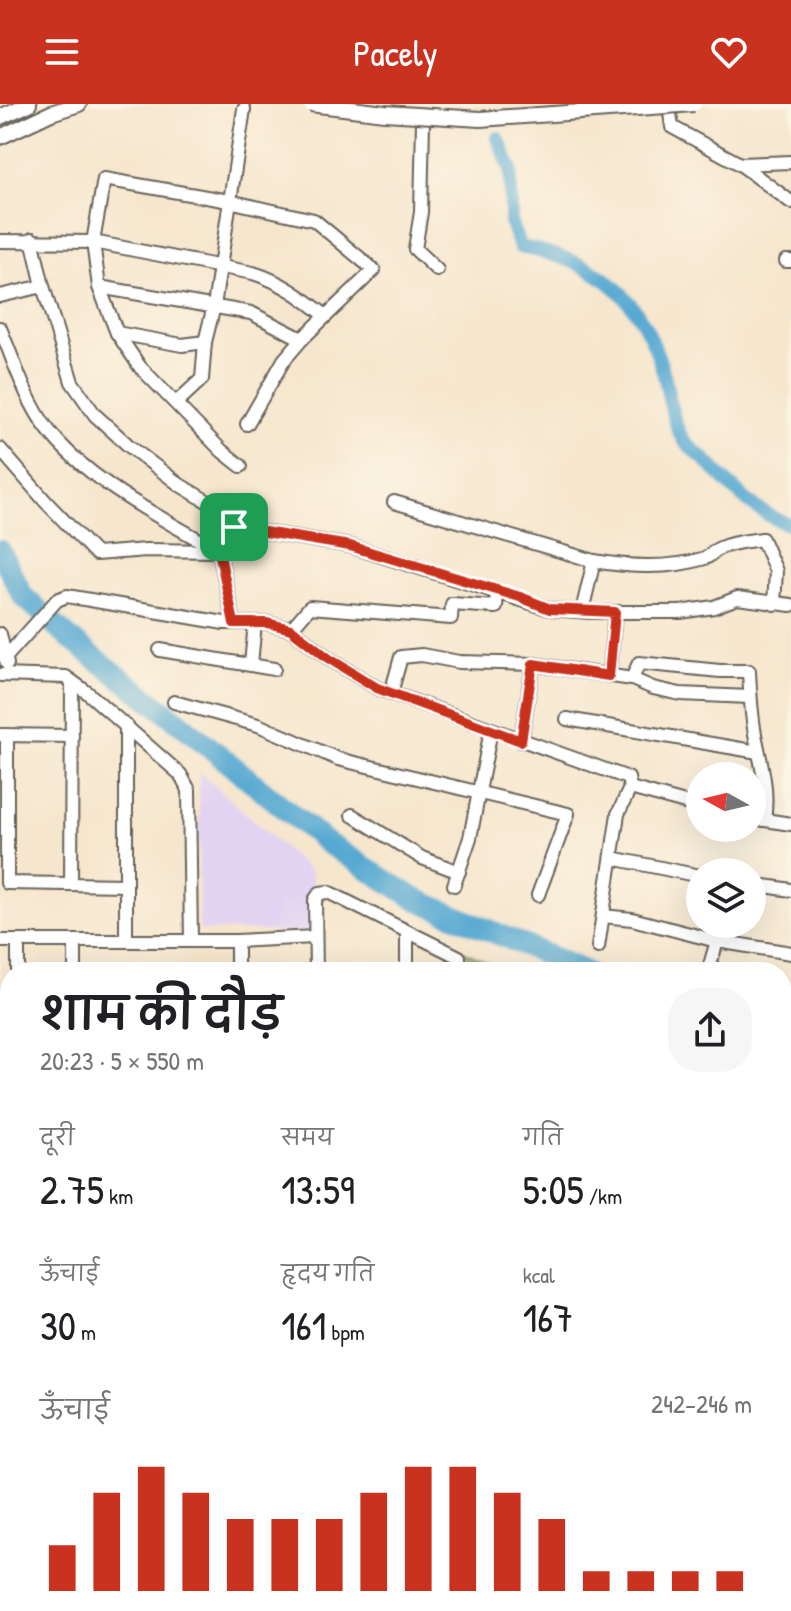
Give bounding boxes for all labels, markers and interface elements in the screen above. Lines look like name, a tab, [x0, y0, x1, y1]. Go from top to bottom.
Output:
text: Pacely	[353, 28, 438, 77]
icon: menu	[40, 30, 84, 74]
icon: heart	[707, 30, 751, 74]
pin	[200, 493, 268, 561]
icon: arrive	[212, 505, 256, 549]
north arrow	[686, 762, 766, 842]
map controls	[686, 762, 766, 938]
button: layers	[686, 858, 766, 938]
text: शाम की दौड़	[40, 983, 282, 1043]
button: share	[668, 988, 752, 1072]
text: 20:23 · 5 × 550 m	[40, 1043, 204, 1078]
text: दूरी	[40, 1122, 75, 1152]
text: समय	[281, 1122, 334, 1152]
text: गति	[523, 1122, 563, 1152]
text: 2.75	[40, 1162, 104, 1216]
text: 13:59	[281, 1162, 355, 1216]
text: 5:05	[523, 1162, 584, 1216]
text: km	[104, 1181, 133, 1211]
text: /km	[584, 1181, 622, 1211]
text: ऊँचाई	[40, 1258, 99, 1288]
text: हृदय गति	[281, 1258, 374, 1288]
text: kcal	[523, 1260, 555, 1290]
text: 167	[523, 1290, 573, 1344]
text: 30	[40, 1298, 76, 1352]
text: 161	[281, 1298, 326, 1352]
text: m	[76, 1317, 96, 1347]
text: bpm	[326, 1317, 365, 1347]
text: 242–246 m	[651, 1386, 752, 1421]
text: ऊँचाई	[40, 1392, 110, 1427]

